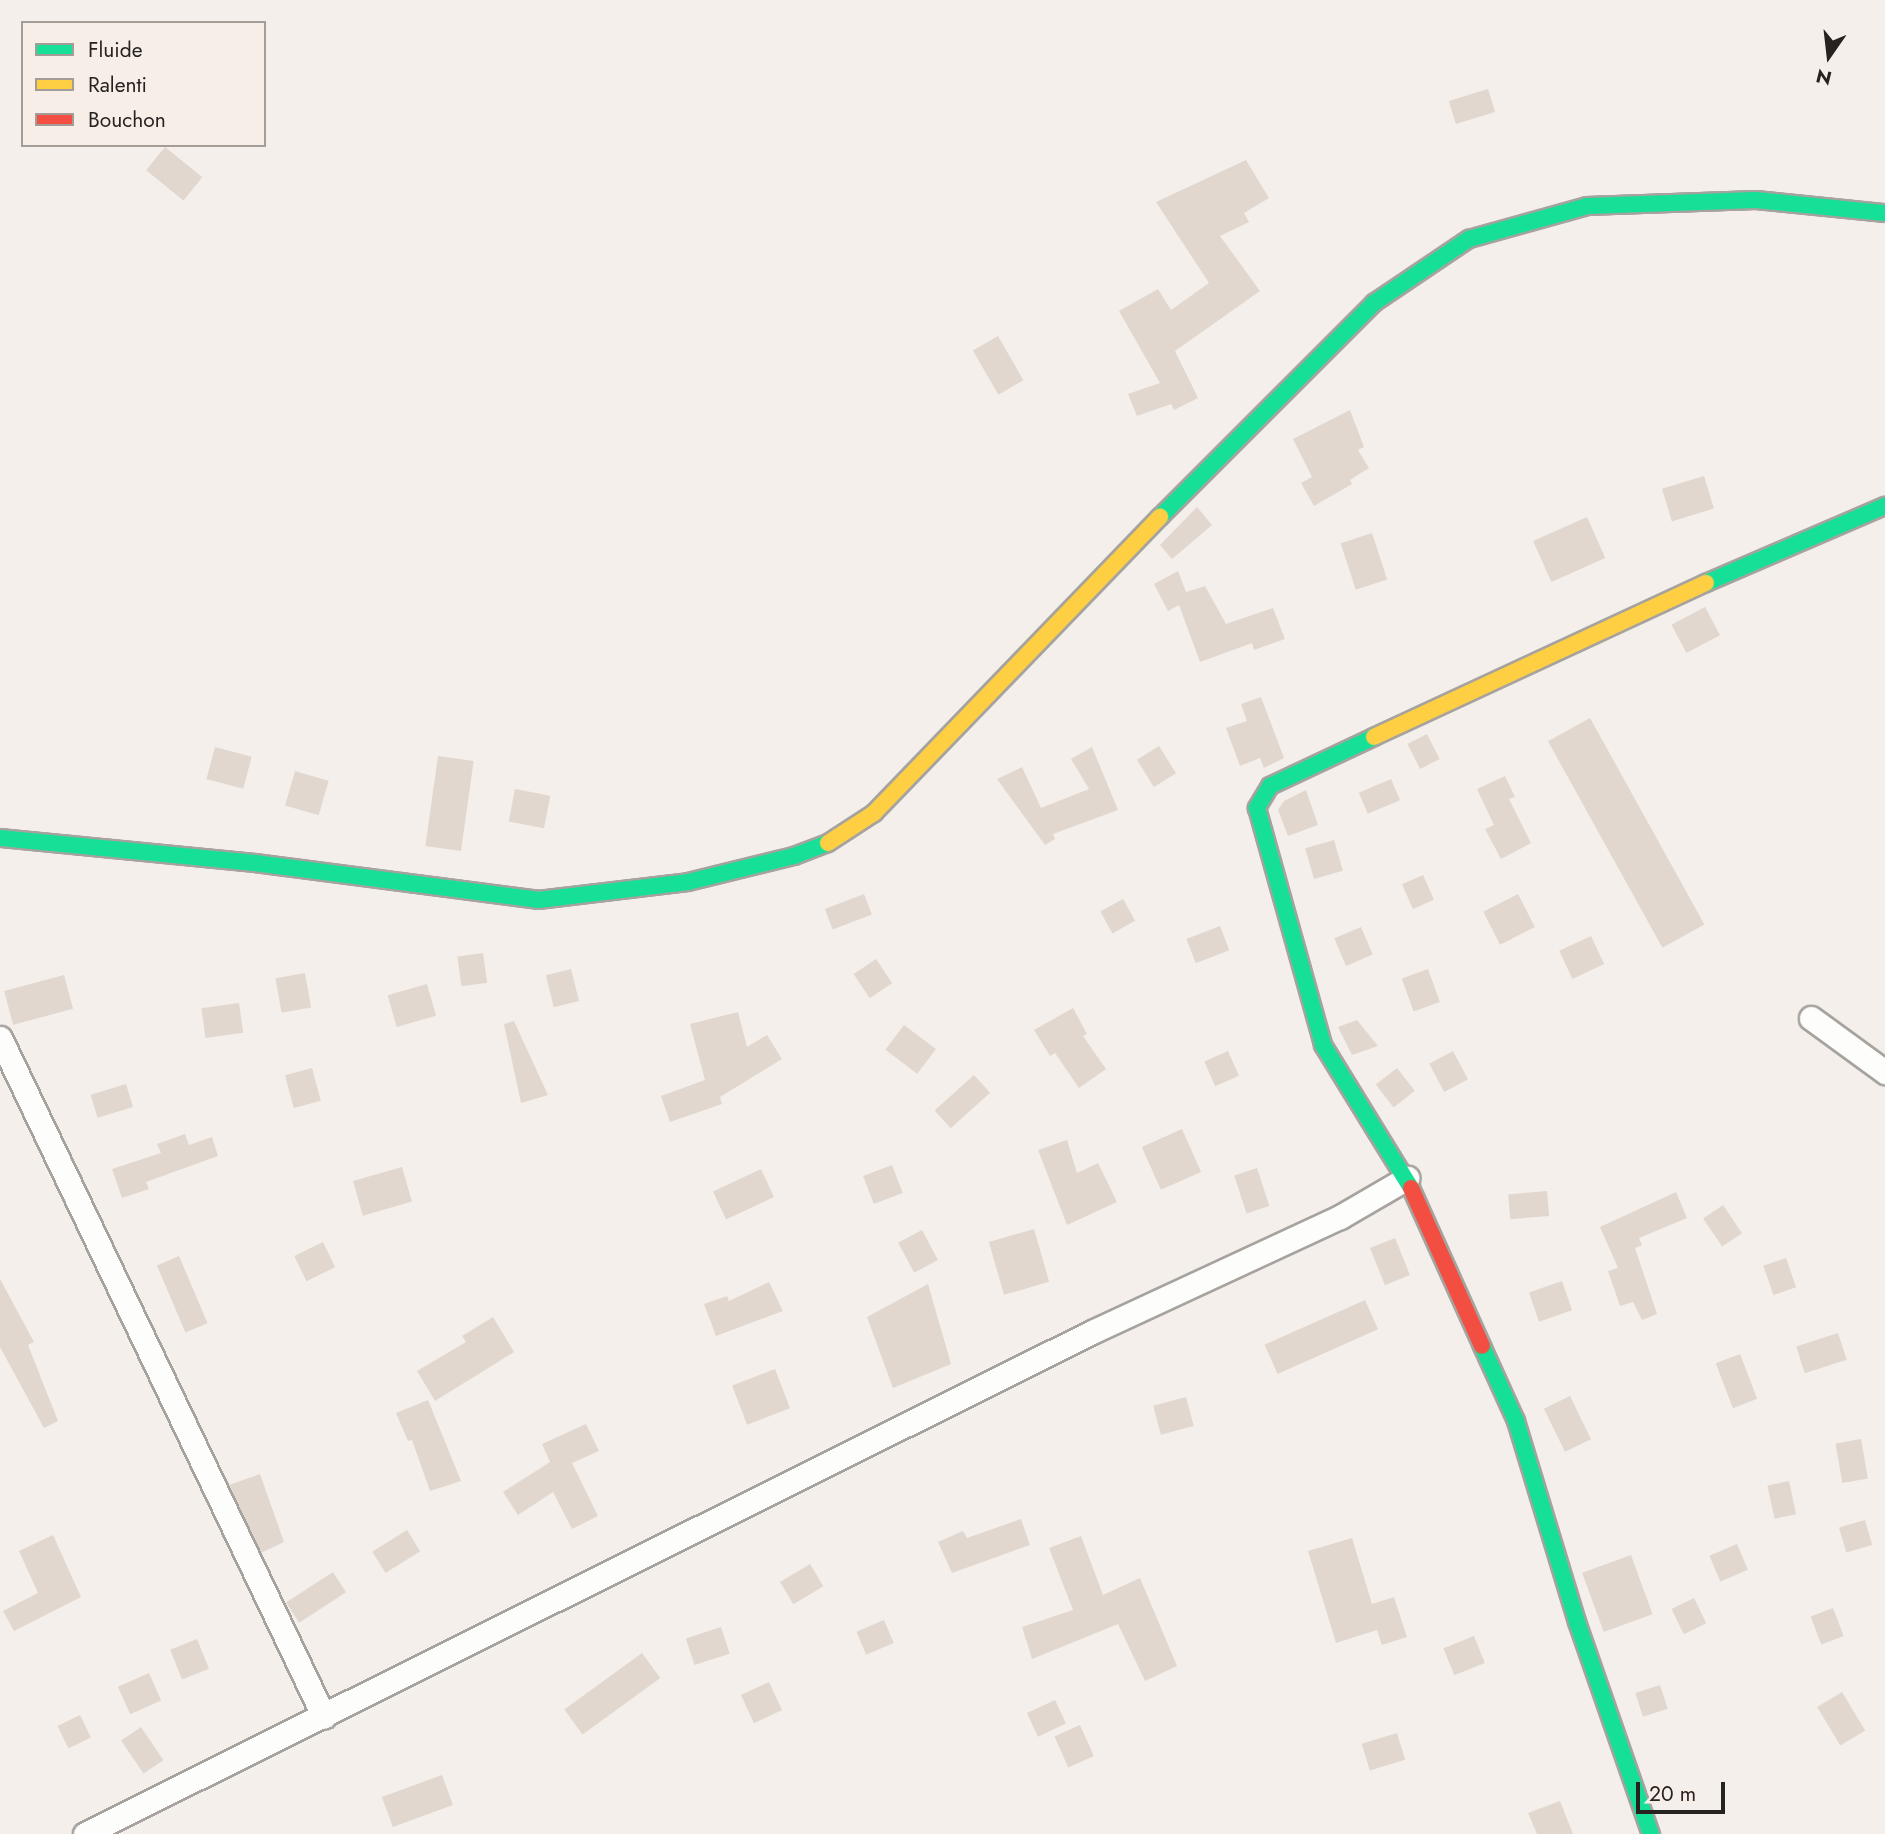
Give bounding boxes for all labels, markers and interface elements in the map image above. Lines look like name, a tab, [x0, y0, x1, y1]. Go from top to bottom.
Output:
legend	[21, 21, 266, 147]
north arrow	[1794, 21, 1864, 91]
text: Fluide	[88, 35, 143, 65]
text: N	[1813, 62, 1834, 92]
text: Ralenti	[88, 70, 147, 100]
text: Bouchon	[88, 105, 166, 135]
scale bar	[1640, 1768, 1729, 1812]
text: 20 m	[1649, 1779, 1696, 1809]

